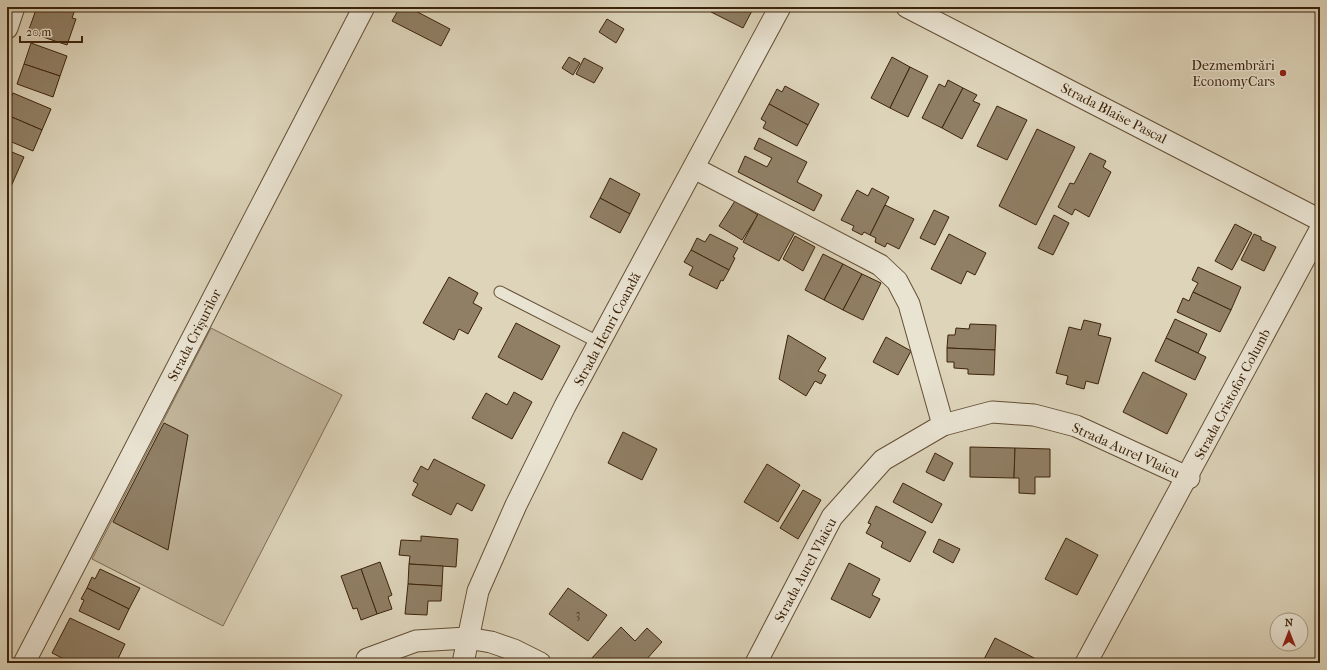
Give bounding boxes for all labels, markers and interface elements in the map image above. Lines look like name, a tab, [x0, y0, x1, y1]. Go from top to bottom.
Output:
scale bar	[20, 18, 82, 44]
text: 20 m	[26, 25, 51, 39]
place label: Dezmembrări EconomyCars	[1191, 57, 1275, 90]
marker: Dezmembrări EconomyCars	[1278, 68, 1288, 78]
street label: Strada Blaise Pascal	[1058, 79, 1170, 148]
street label: Strada Henri Coandă	[570, 269, 645, 389]
street label: Strada Crișurilor	[164, 286, 225, 384]
street label: Strada Cristofor Columb	[1191, 326, 1274, 463]
street label: Strada Aurel Vlaicu	[1069, 419, 1182, 482]
street label: Strada Aurel Vlaicu	[771, 515, 840, 625]
house number: 3	[576, 607, 581, 621]
north arrow	[1269, 612, 1309, 652]
text: N	[1285, 616, 1294, 629]

